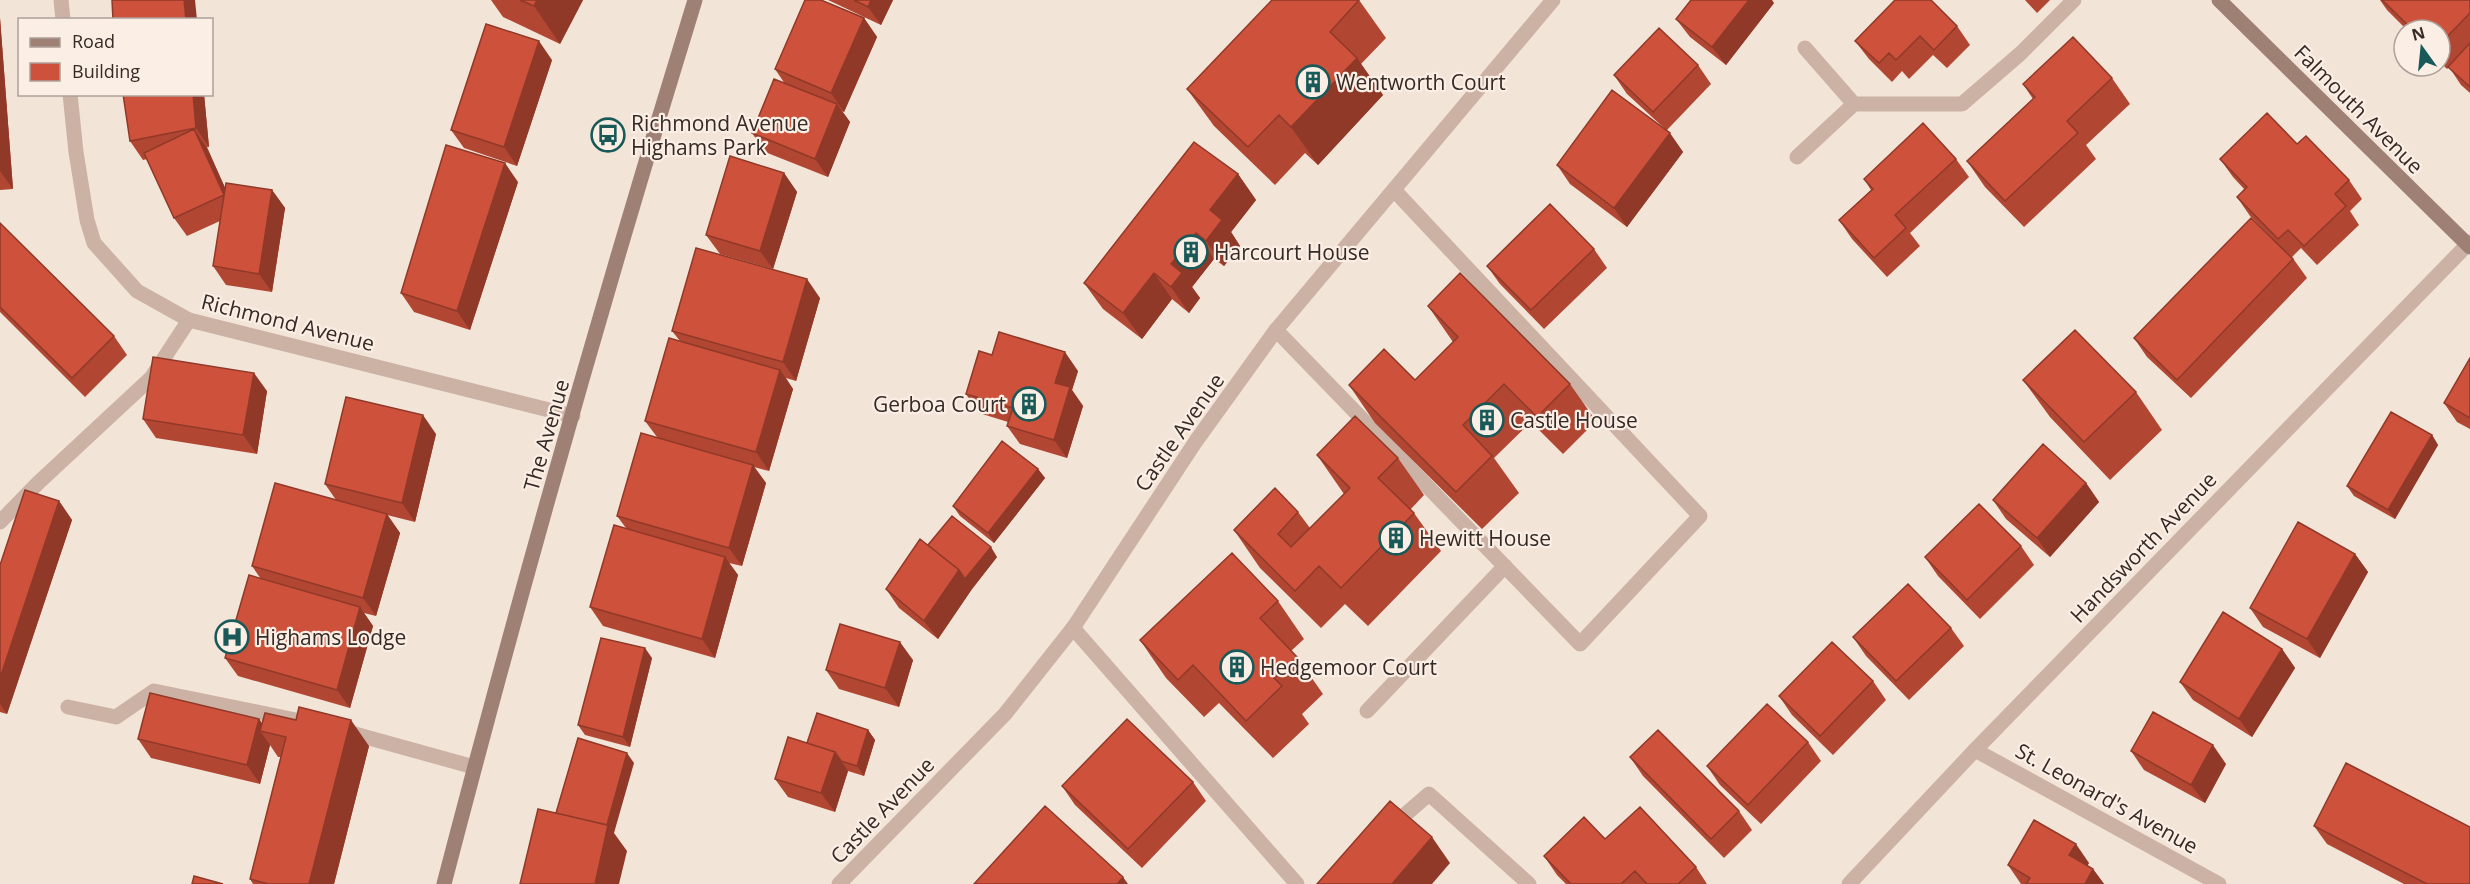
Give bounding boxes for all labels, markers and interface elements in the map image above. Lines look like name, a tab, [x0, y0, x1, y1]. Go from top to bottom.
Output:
legend	[18, 18, 213, 96]
north arrow	[2392, 18, 2452, 78]
text: N	[2409, 21, 2427, 46]
text: Road	[72, 29, 115, 53]
street label: Falmouth Avenue	[2288, 38, 2430, 180]
text: Building	[72, 59, 140, 83]
building icon: Wentworth Court	[1295, 64, 1331, 100]
place label: Wentworth Court	[1336, 68, 1506, 96]
place label: Richmond Avenue Highams Park	[631, 109, 809, 161]
bus stop icon: Richmond Avenue Highams Park	[590, 117, 626, 153]
building icon: Harcourt House	[1173, 234, 1209, 270]
place label: Harcourt House	[1214, 238, 1370, 266]
street label: Richmond Avenue	[198, 287, 378, 357]
street label: Castle Avenue	[1128, 367, 1230, 497]
street label: The Avenue	[517, 376, 575, 494]
building icon: Gerboa Court	[1011, 386, 1047, 422]
place label: Gerboa Court	[873, 390, 1006, 418]
building icon: Castle House	[1469, 402, 1505, 438]
place label: Castle House	[1510, 406, 1638, 434]
street label: Handsworth Avenue	[2064, 466, 2222, 628]
building icon: Hewitt House	[1378, 520, 1414, 556]
place label: Hewitt House	[1419, 524, 1551, 552]
hospital icon: Highams Lodge	[214, 619, 250, 655]
place label: Highams Lodge	[255, 623, 406, 651]
building icon: Hedgemoor Court	[1219, 649, 1255, 685]
place label: Hedgemoor Court	[1260, 653, 1437, 681]
street label: St. Leonard's Avenue	[2011, 736, 2203, 860]
street label: Castle Avenue	[824, 751, 940, 869]

